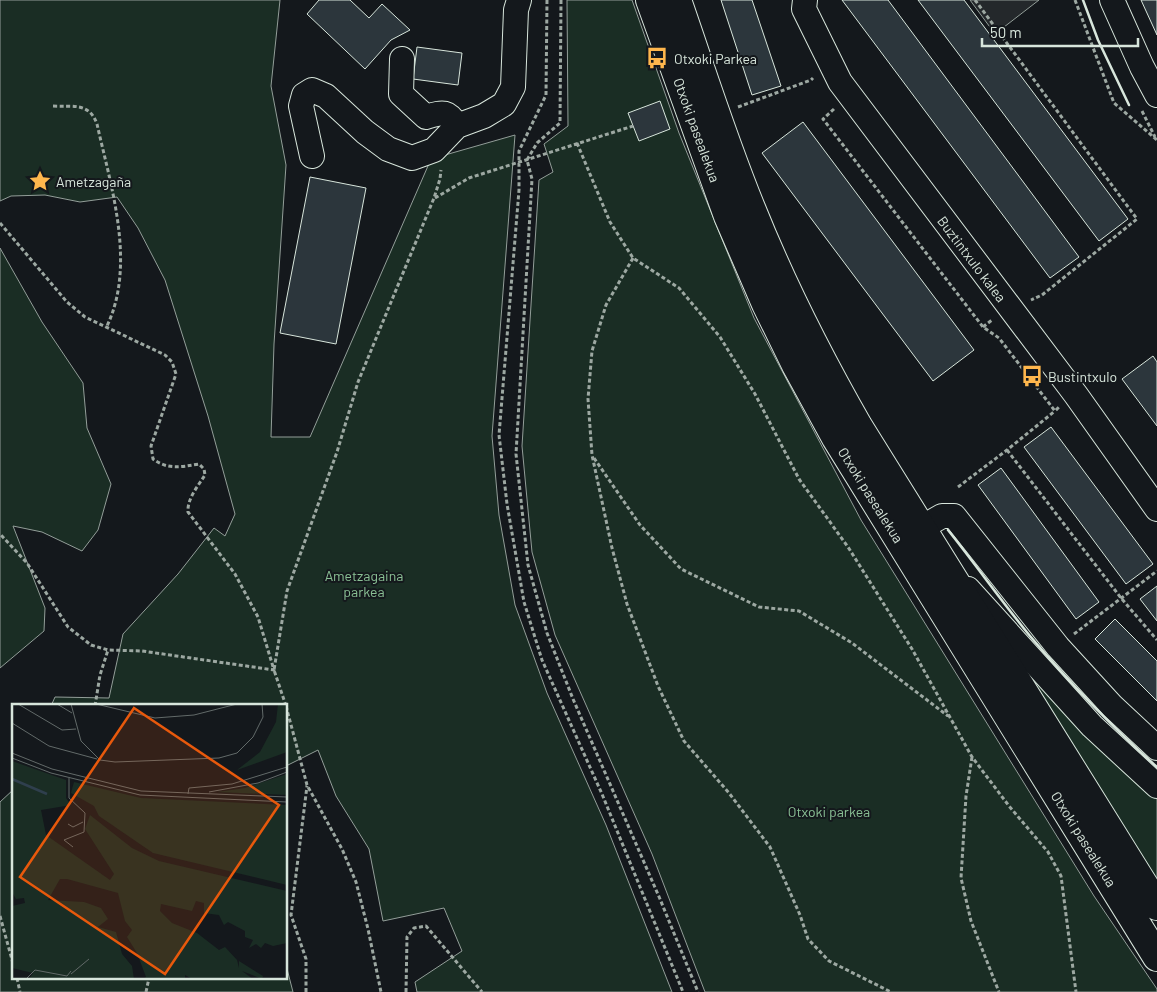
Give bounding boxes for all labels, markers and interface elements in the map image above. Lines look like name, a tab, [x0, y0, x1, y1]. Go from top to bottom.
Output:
scale bar	[982, 15, 1138, 47]
text: 50 m	[990, 23, 1022, 41]
bus stop icon: Otxoki Parkea	[644, 45, 670, 71]
place label: Otxoki Parkea	[674, 50, 757, 67]
street label: Otxoki pasealekua	[670, 76, 724, 184]
place icon: Ametzagaña	[27, 168, 53, 194]
place label: Ametzagaña	[56, 173, 131, 190]
street label: Buztintxulo kalea	[934, 213, 1010, 305]
bus stop icon: Bustintxulo	[1019, 363, 1045, 389]
place label: Bustintxulo	[1048, 368, 1117, 385]
street label: Otxoki pasealekua	[835, 444, 907, 546]
park label: Ametzagaina parkea	[325, 567, 403, 600]
inset map	[12, 704, 288, 980]
street label: Otxoki pasealekua	[1048, 788, 1120, 890]
park label: Otxoki parkea	[788, 803, 870, 820]

